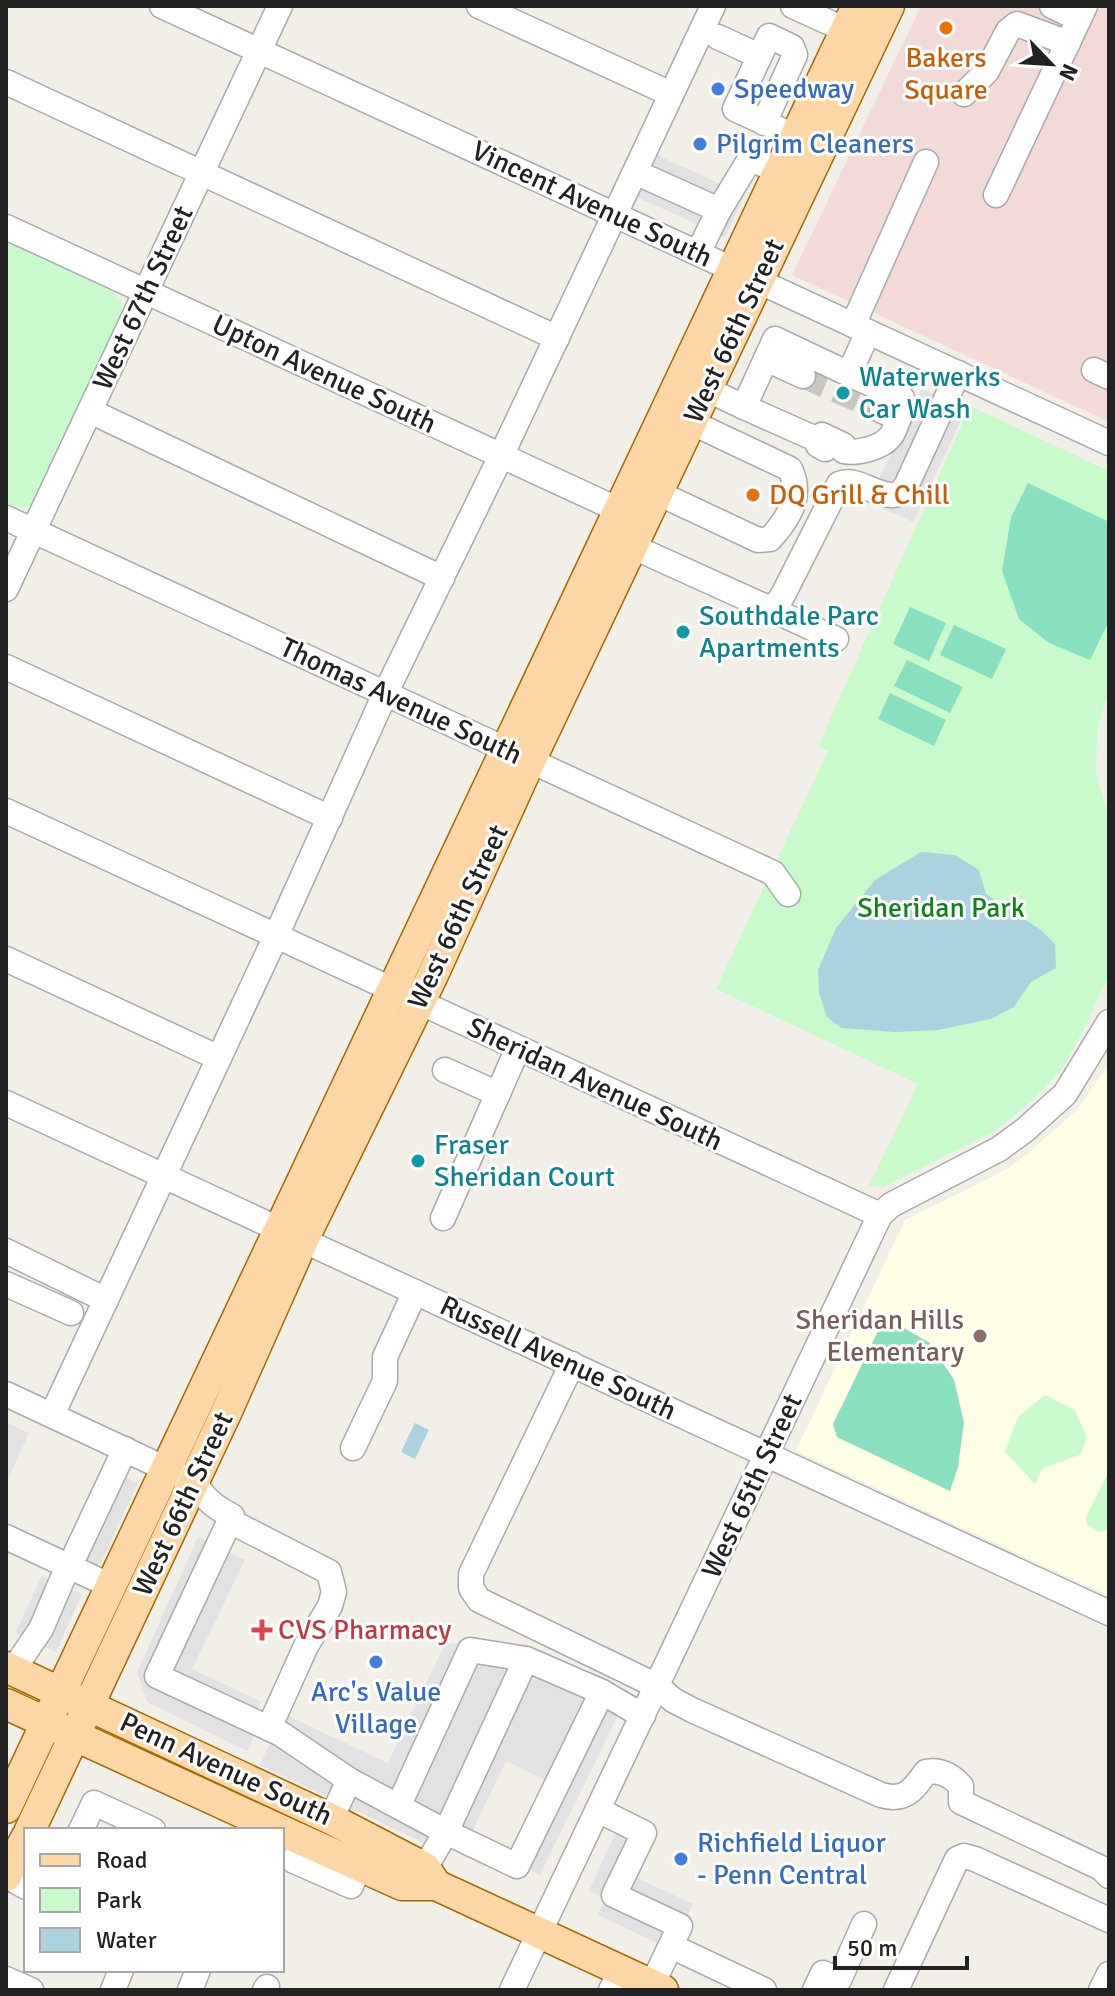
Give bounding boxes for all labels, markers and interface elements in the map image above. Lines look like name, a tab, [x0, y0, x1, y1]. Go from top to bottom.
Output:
marker: Bakers Square	[937, 19, 955, 37]
north arrow	[1011, 24, 1091, 104]
place label: Bakers Square	[904, 41, 988, 107]
text: N	[1053, 60, 1084, 85]
place label: Speedway	[734, 72, 854, 106]
marker: Speedway	[709, 80, 727, 98]
place label: Pilgrim Cleaners	[716, 127, 914, 161]
street label: Vincent Avenue South	[466, 133, 718, 275]
marker: Pilgrim Cleaners	[691, 135, 709, 153]
street label: West 67th Street	[85, 200, 201, 396]
street label: West 66th Street	[676, 233, 792, 429]
street label: Upton Avenue South	[207, 307, 441, 441]
place label: Waterwerks Car Wash	[859, 360, 1001, 426]
marker: Waterwerks Car Wash	[834, 384, 852, 402]
place label: DQ Grill & Chill	[769, 478, 950, 512]
marker: DQ Grill & Chill	[744, 486, 762, 504]
place label: Southdale Parc Apartments	[699, 599, 879, 665]
marker: Southdale Parc Apartments	[674, 623, 692, 641]
street label: Thomas Avenue South	[275, 630, 527, 772]
street label: West 66th Street	[400, 819, 516, 1015]
park label: Sheridan Park	[857, 891, 1025, 925]
street label: Sheridan Avenue South	[462, 1010, 728, 1158]
place label: Fraser Sheridan Court	[434, 1128, 615, 1194]
marker: Fraser Sheridan Court	[409, 1152, 427, 1170]
street label: Russell Avenue South	[435, 1288, 681, 1428]
place label: Sheridan Hills Elementary	[795, 1303, 964, 1369]
marker: Sheridan Hills Elementary	[971, 1327, 989, 1345]
street label: West 65th Street	[694, 1388, 810, 1584]
street label: West 66th Street	[125, 1406, 241, 1602]
place label: CVS Pharmacy	[278, 1613, 451, 1647]
marker: CVS Pharmacy	[253, 1621, 271, 1639]
marker: Arc's Value Village	[367, 1653, 385, 1671]
place label: Arc's Value Village	[311, 1675, 441, 1741]
street label: Penn Avenue South	[115, 1705, 337, 1833]
place label: Richfield Liquor - Penn Central	[697, 1826, 886, 1892]
legend	[24, 1828, 284, 1972]
text: Road	[96, 1845, 147, 1875]
marker: Richfield Liquor - Penn Central	[672, 1850, 690, 1868]
text: Park	[96, 1885, 142, 1915]
scale bar	[835, 1920, 967, 1970]
text: Water	[96, 1925, 157, 1955]
text: 50 m	[847, 1933, 897, 1963]

